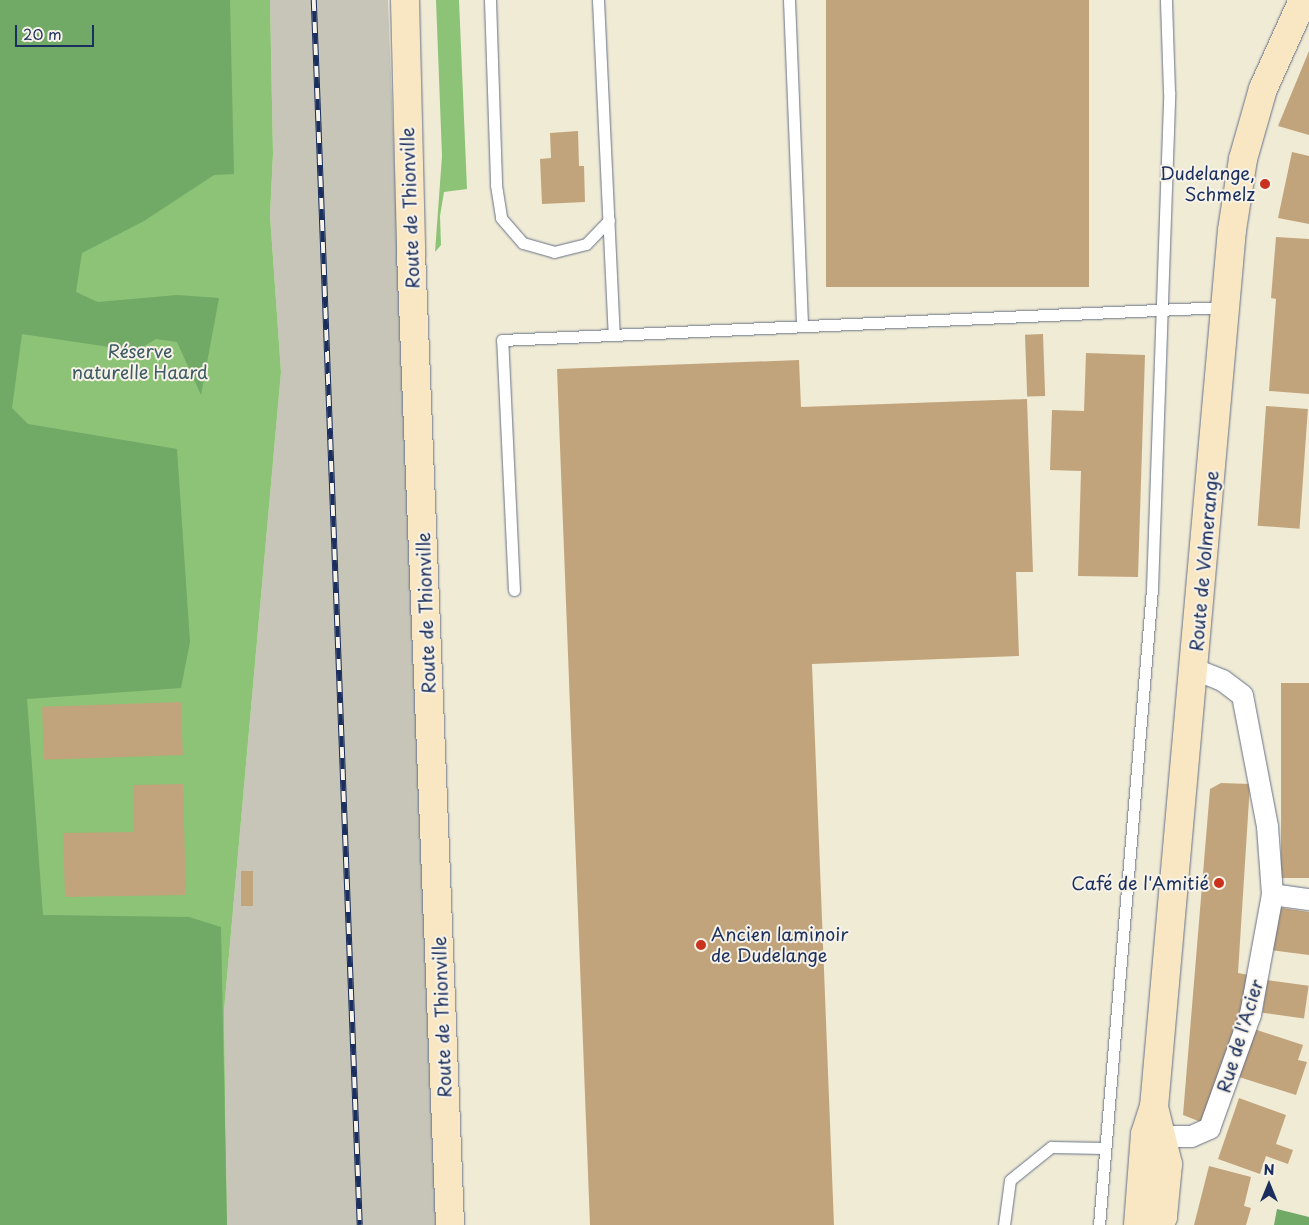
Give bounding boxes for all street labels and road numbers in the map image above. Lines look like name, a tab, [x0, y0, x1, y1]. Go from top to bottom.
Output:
street label: Route de Thionville	[396, 126, 424, 290]
street label: Route de Volmerange	[1185, 469, 1223, 653]
street label: Route de Thionville	[412, 531, 440, 695]
street label: Route de Thionville	[428, 935, 456, 1099]
street label: Rue de l'Acier	[1212, 976, 1268, 1096]

